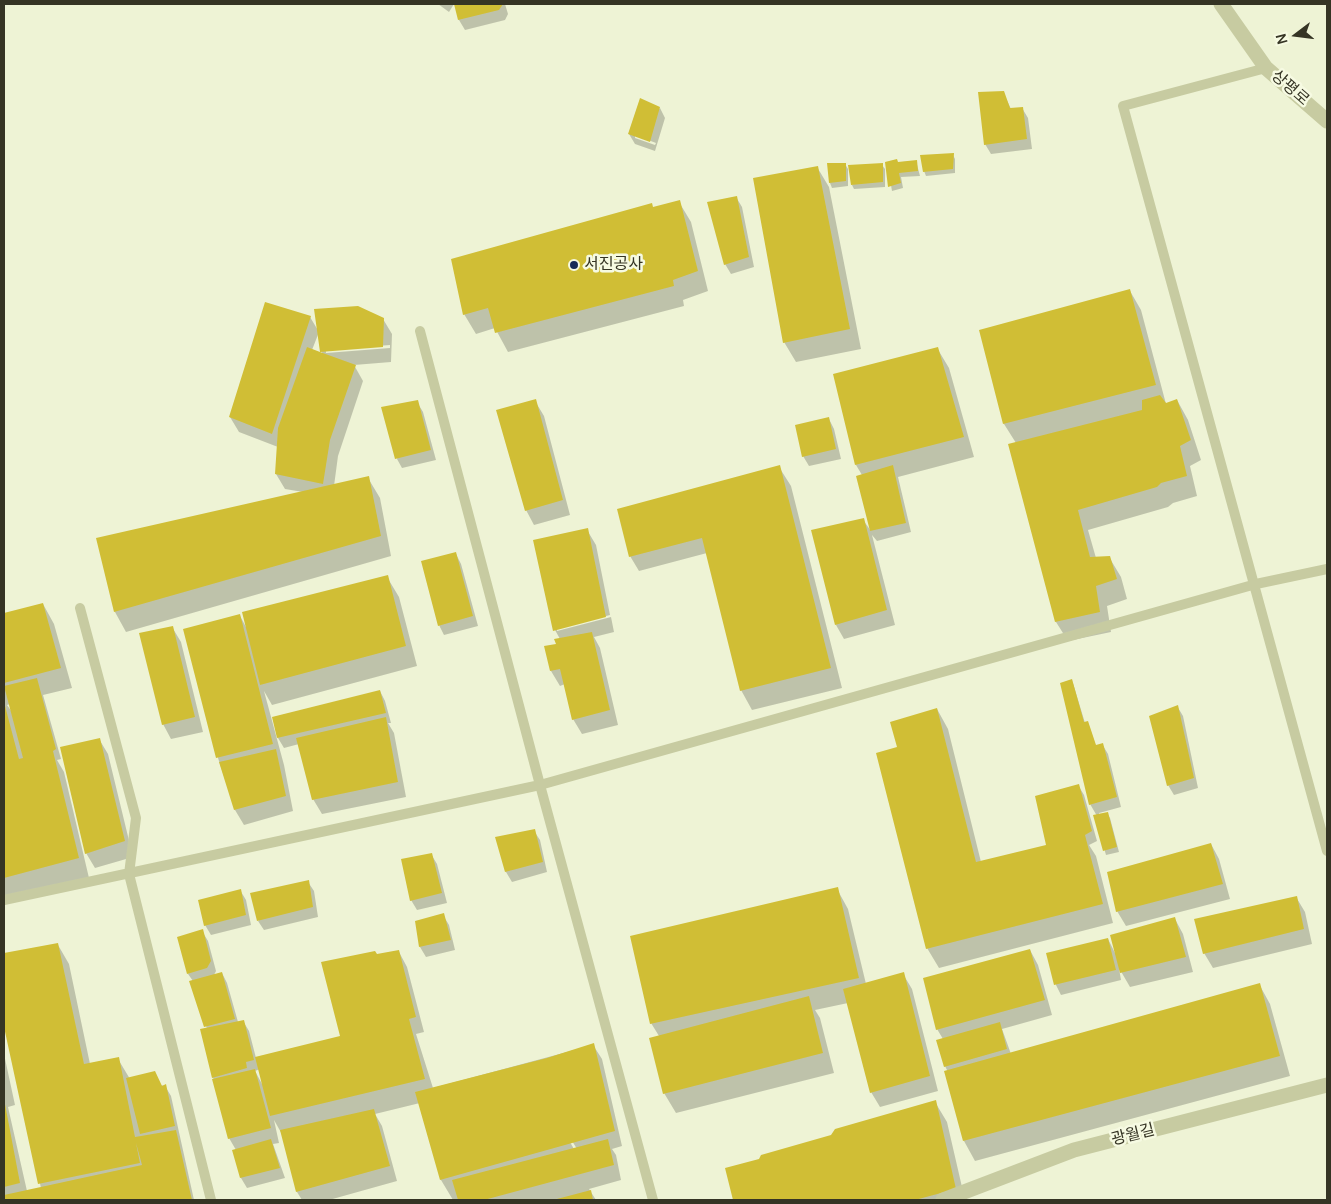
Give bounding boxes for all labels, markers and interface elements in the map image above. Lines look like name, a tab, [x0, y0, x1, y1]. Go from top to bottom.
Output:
north arrow	[1271, 10, 1321, 60]
text: N	[1271, 32, 1292, 46]
street label: 상평로	[1267, 66, 1313, 110]
place label: 서진공사	[584, 255, 643, 275]
marker: 서진공사	[568, 259, 580, 271]
street label: 광월길	[1109, 1120, 1157, 1150]

